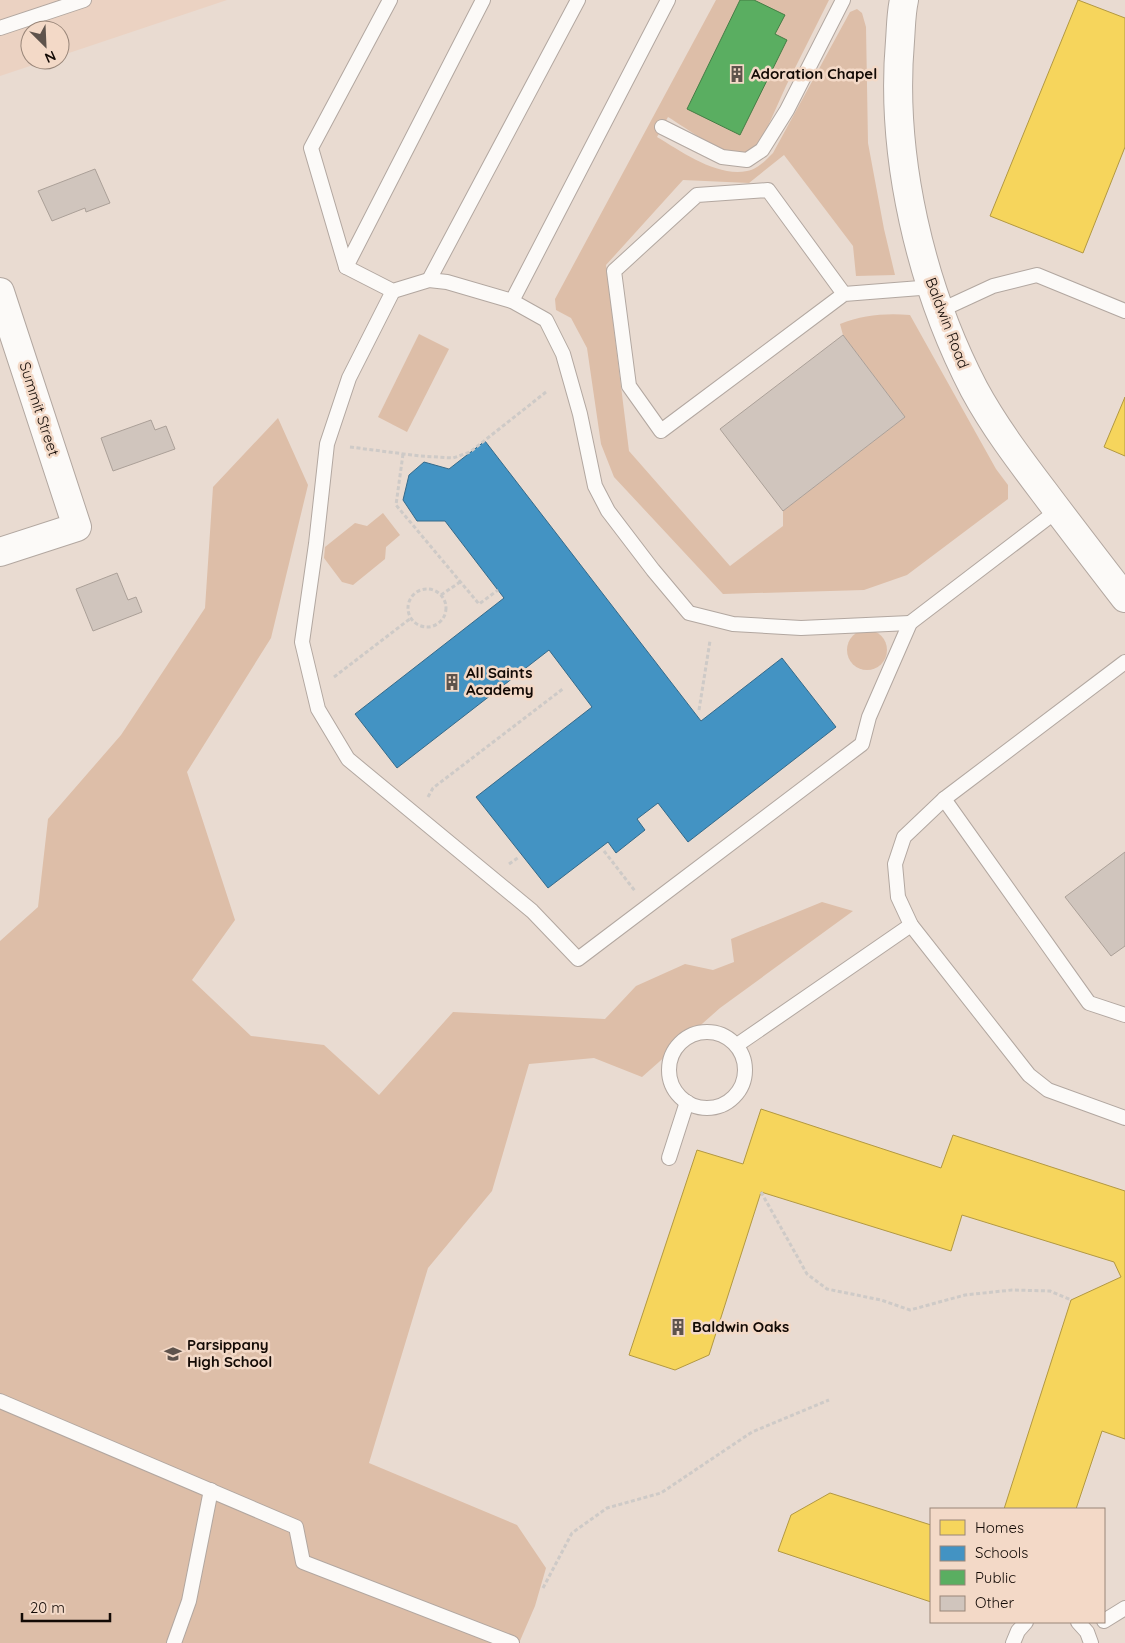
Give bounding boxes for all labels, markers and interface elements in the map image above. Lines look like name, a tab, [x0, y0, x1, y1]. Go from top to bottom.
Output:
north arrow	[20, 20, 70, 70]
text: N	[42, 47, 59, 67]
building icon: Adoration Chapel	[727, 64, 747, 84]
place label: Adoration Chapel	[751, 64, 877, 83]
street label: Baldwin Road	[921, 275, 973, 371]
street label: Summit Street	[15, 359, 64, 458]
place label: All Saints Academy	[466, 663, 534, 699]
building icon: All Saints Academy	[442, 672, 462, 692]
building icon: Baldwin Oaks	[668, 1317, 688, 1337]
place label: Baldwin Oaks	[692, 1317, 789, 1336]
place label: Parsippany High School	[187, 1335, 272, 1371]
school or university icon: Parsippany High School	[163, 1344, 183, 1364]
legend	[930, 1508, 1105, 1623]
text: Homes	[975, 1518, 1024, 1537]
text: Schools	[975, 1543, 1028, 1562]
text: Public	[975, 1568, 1016, 1587]
scale bar	[22, 1590, 110, 1622]
text: Other	[975, 1593, 1015, 1612]
text: 20 m	[30, 1598, 65, 1617]

